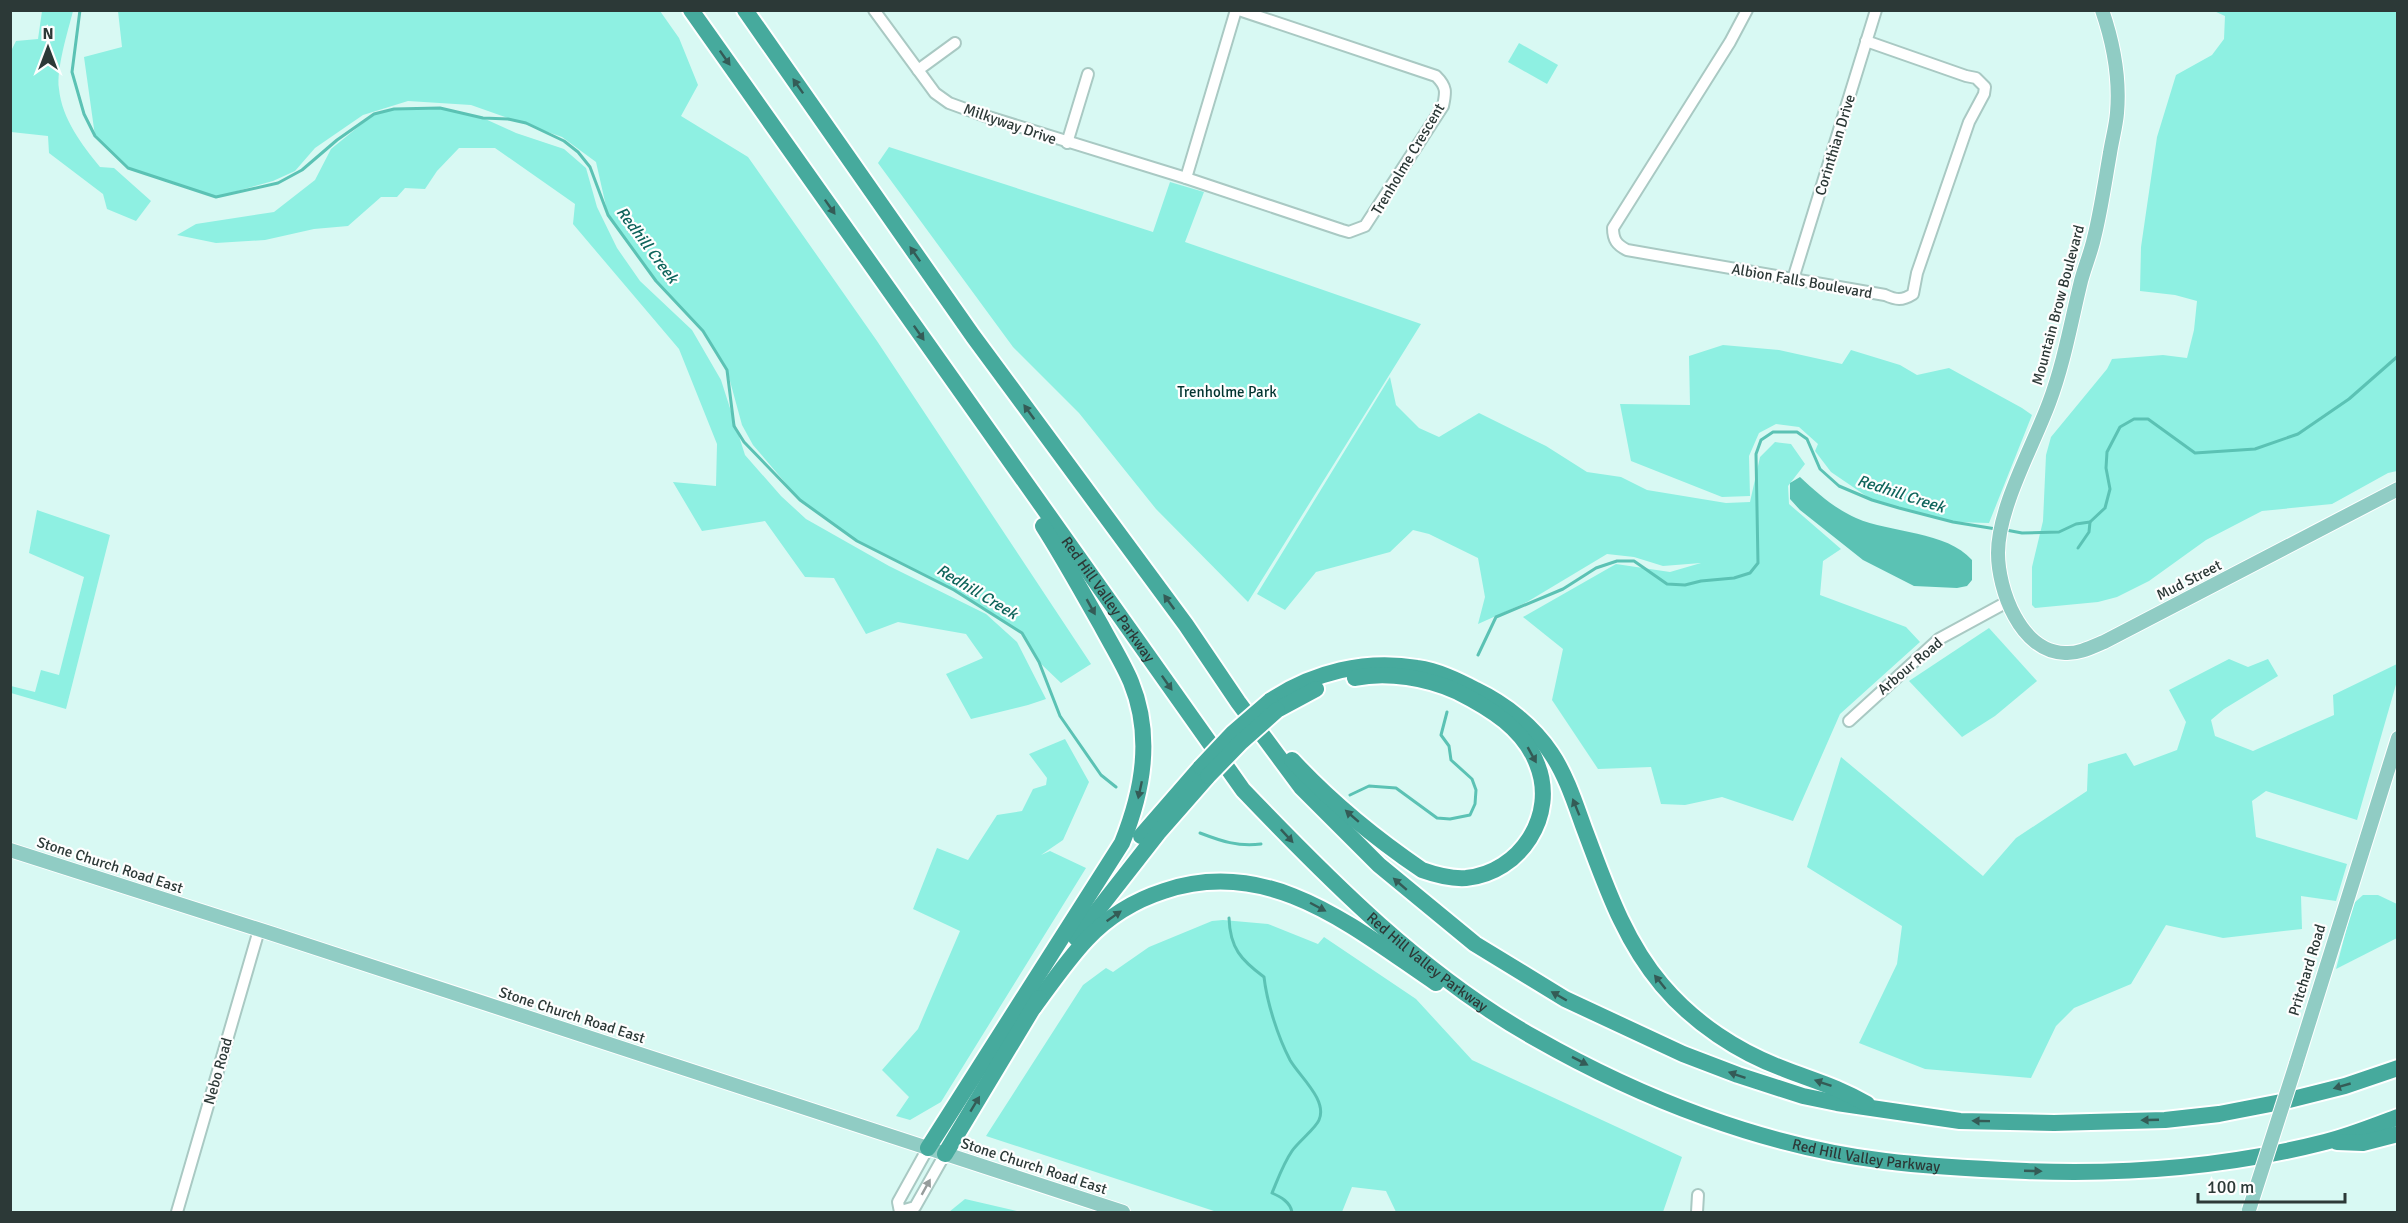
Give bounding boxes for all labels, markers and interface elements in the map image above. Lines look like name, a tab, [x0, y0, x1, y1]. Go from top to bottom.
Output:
north arrow	[18, 18, 78, 78]
text: N	[42, 24, 54, 44]
one-way arrow	[719, 50, 731, 66]
one-way arrow	[793, 78, 804, 94]
street label: Corinthian Drive	[1811, 92, 1859, 198]
street label: Milkyway Drive	[961, 100, 1059, 148]
street label: Trenholme Crescent	[1368, 100, 1448, 218]
one-way arrow	[824, 198, 836, 214]
water label: Redhill Creek	[612, 203, 684, 289]
street label: Mountain Brow Boulevard	[2028, 223, 2088, 387]
one-way arrow	[909, 246, 921, 262]
street label: Albion Falls Boulevard	[1730, 260, 1874, 302]
one-way arrow	[913, 324, 925, 340]
park label: Trenholme Park	[1177, 383, 1277, 401]
one-way arrow	[1023, 405, 1035, 421]
water label: Redhill Creek	[1855, 470, 1949, 518]
street label: Red Hill Valley Parkway	[1058, 533, 1159, 666]
street label: Mud Street	[2153, 556, 2225, 604]
water label: Redhill Creek	[933, 560, 1023, 625]
one-way arrow	[1163, 594, 1176, 610]
one-way arrow	[1086, 599, 1096, 616]
street label: Arbour Road	[1874, 634, 1946, 698]
one-way arrow	[1161, 675, 1173, 691]
one-way arrow	[1527, 747, 1537, 764]
one-way arrow	[1134, 780, 1144, 799]
one-way arrow	[1571, 798, 1580, 816]
one-way arrow	[1344, 810, 1360, 823]
one-way arrow	[1280, 829, 1294, 844]
street label: Stone Church Road East	[35, 833, 185, 897]
one-way arrow	[1392, 877, 1408, 890]
one-way arrow	[1310, 902, 1327, 912]
street label: Red Hill Valley Parkway	[1363, 908, 1491, 1015]
one-way arrow	[1106, 911, 1122, 922]
street label: Pritchard Road	[2285, 922, 2329, 1018]
one-way arrow	[1654, 974, 1667, 990]
street label: Stone Church Road East	[497, 983, 647, 1047]
one-way arrow	[1550, 991, 1567, 1001]
street label: Nebo Road	[200, 1035, 236, 1107]
one-way arrow	[1572, 1056, 1589, 1066]
one-way arrow	[1728, 1069, 1746, 1079]
one-way arrow	[1814, 1077, 1832, 1087]
one-way arrow	[2333, 1082, 2351, 1091]
one-way arrow	[969, 1096, 980, 1112]
one-way arrow	[2141, 1115, 2160, 1125]
one-way arrow	[1971, 1117, 1990, 1126]
street label: Stone Church Road East	[959, 1134, 1109, 1198]
street label: Red Hill Valley Parkway	[1790, 1135, 1941, 1175]
scale bar	[2198, 1166, 2345, 1204]
one-way arrow	[2023, 1167, 2042, 1176]
text: 100 m	[2207, 1176, 2254, 1198]
one-way arrow	[921, 1178, 931, 1195]

